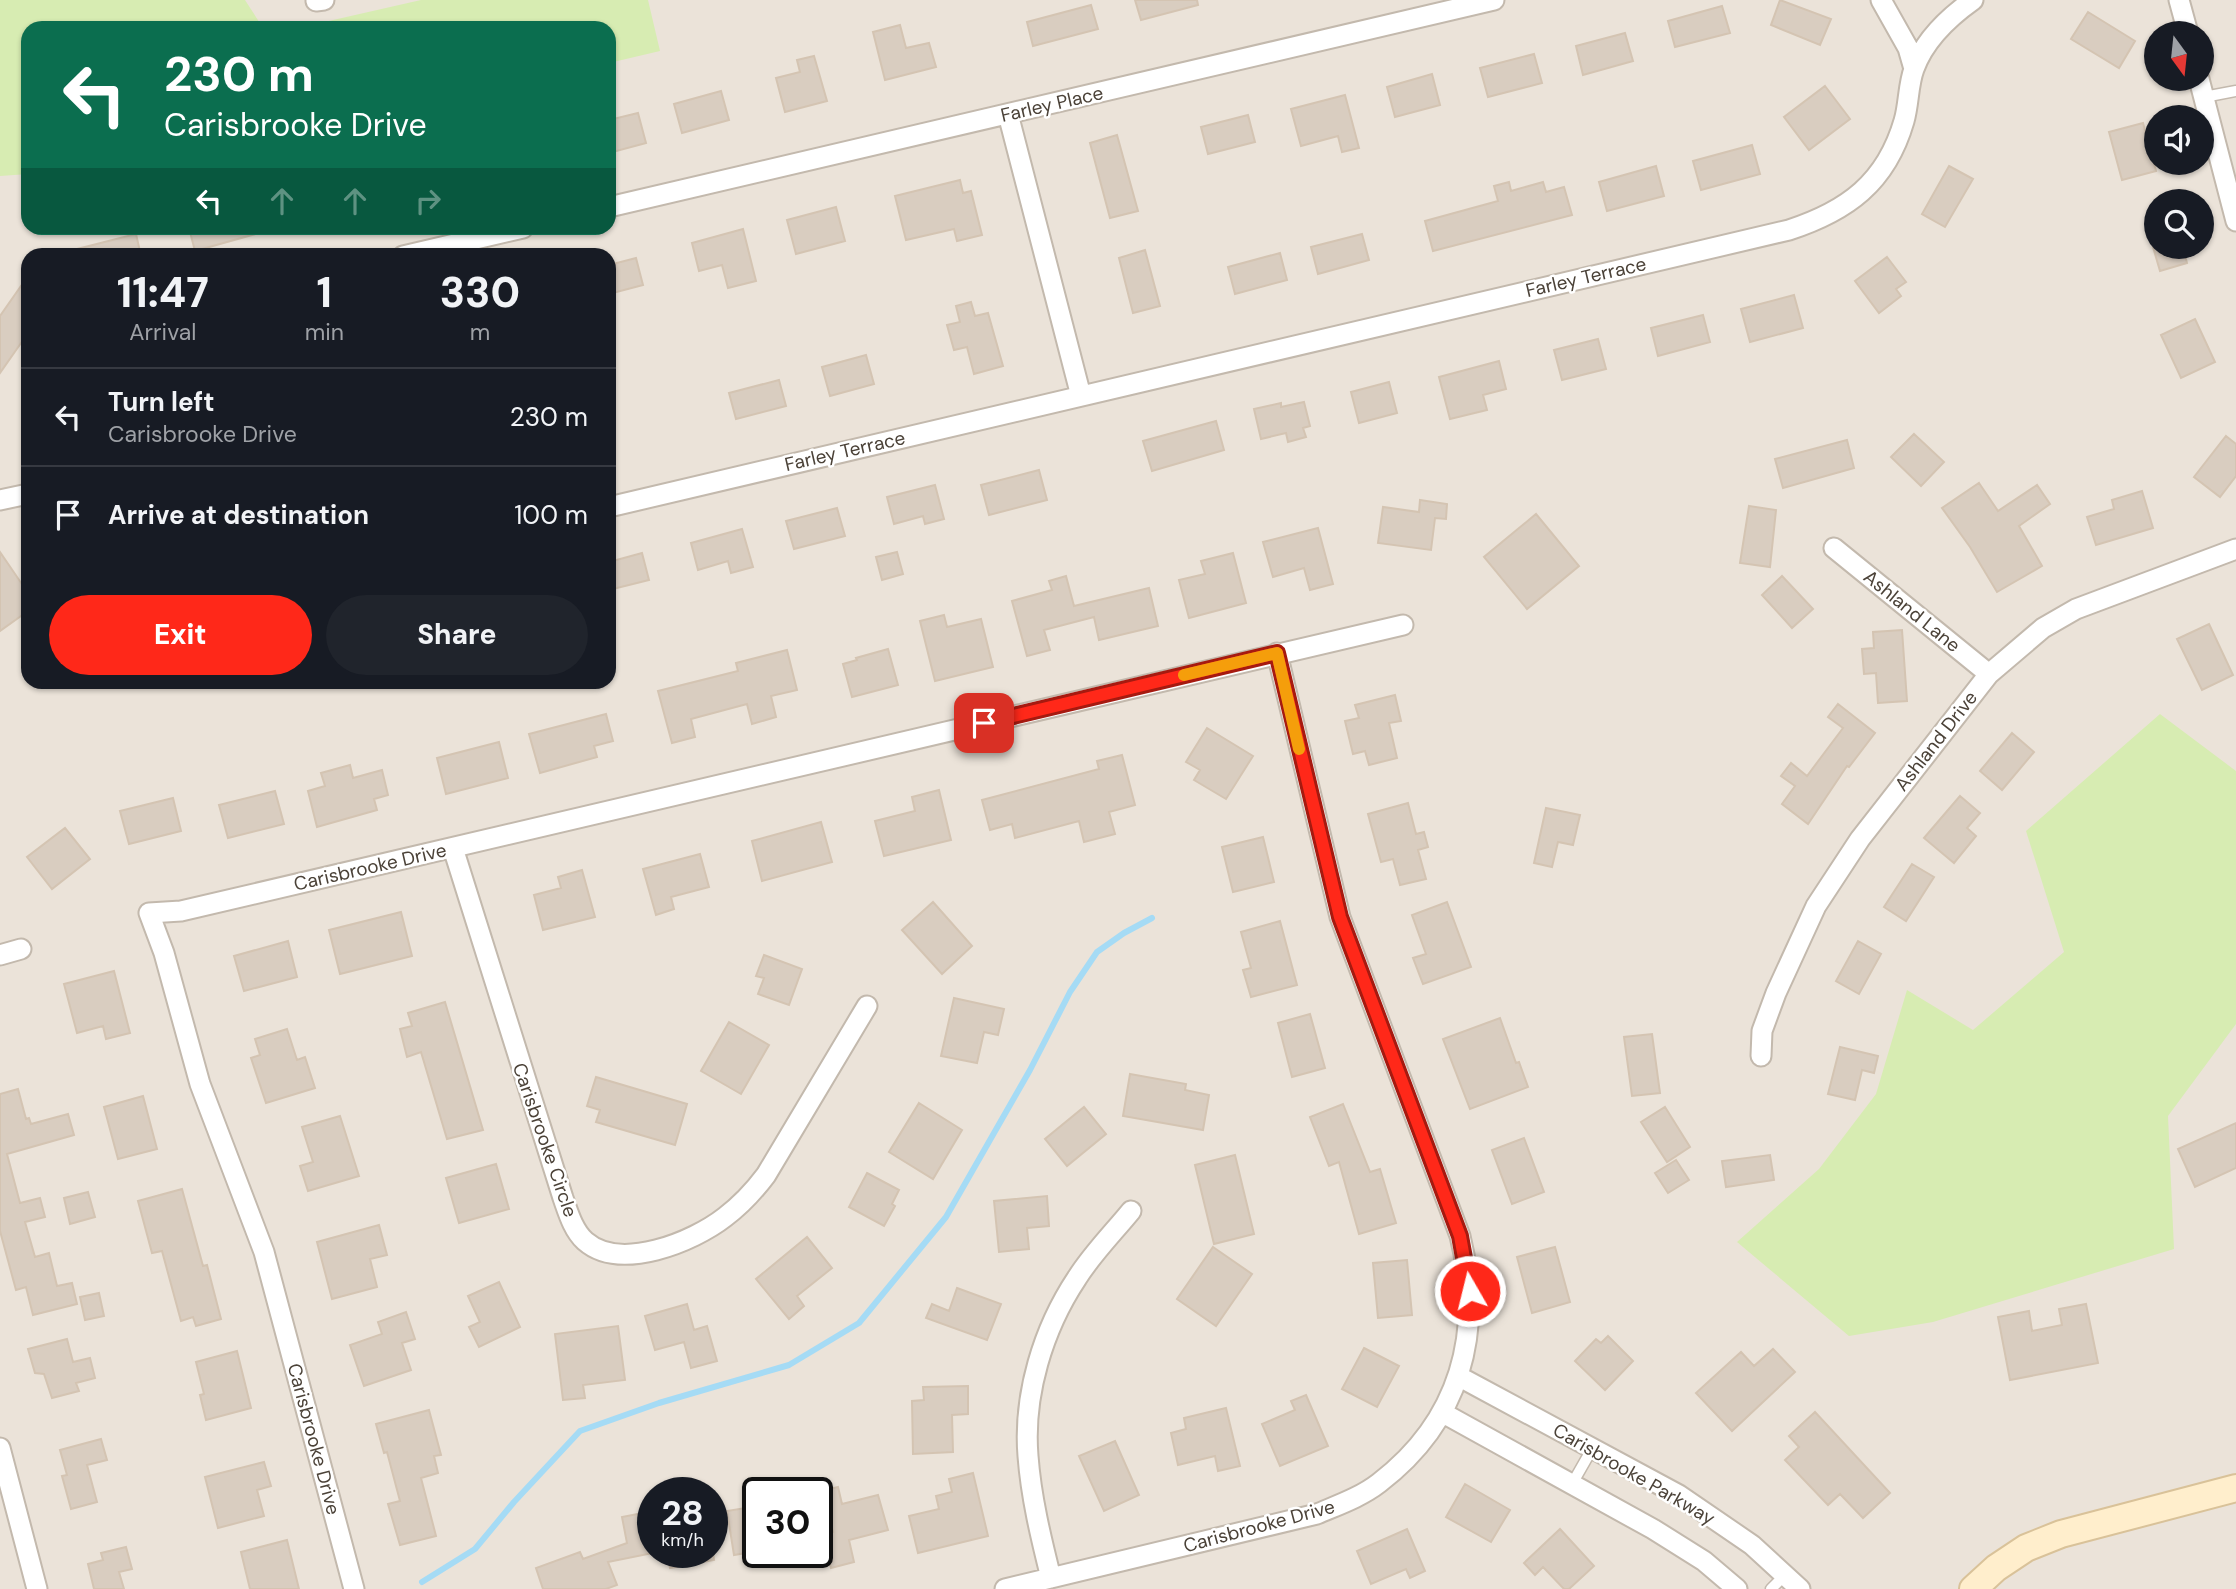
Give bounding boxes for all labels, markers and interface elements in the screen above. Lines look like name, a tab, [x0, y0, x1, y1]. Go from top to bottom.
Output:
north arrow	[2144, 21, 2214, 91]
map controls	[2144, 21, 2214, 259]
text: 230 m	[164, 42, 314, 106]
icon: left	[49, 49, 140, 140]
street label: Farley Place	[998, 80, 1106, 128]
text: Carisbrooke Drive	[164, 104, 427, 146]
button: sound	[2144, 105, 2214, 175]
icon: left	[190, 182, 228, 220]
icon: ahead	[263, 182, 301, 220]
icon: ahead	[336, 182, 374, 220]
icon: right	[409, 182, 447, 220]
button: search	[2144, 189, 2214, 259]
street label: Farley Terrace	[1523, 251, 1649, 303]
text: 11:47	[117, 265, 209, 320]
text: 1	[317, 265, 332, 320]
text: 330	[440, 265, 520, 320]
text: Arrival	[129, 317, 196, 347]
text: min	[305, 317, 344, 347]
text: m	[470, 317, 490, 347]
text: Turn left	[108, 385, 215, 419]
icon: left	[49, 398, 87, 436]
text: 230 m	[510, 400, 588, 434]
text: Carisbrooke Drive	[108, 419, 297, 449]
street label: Farley Terrace	[782, 425, 908, 477]
icon: arrive	[49, 496, 87, 534]
text: Arrive at destination	[108, 498, 369, 532]
text: 100 m	[514, 498, 588, 532]
street label: Ashland Lane	[1858, 564, 1966, 658]
button: Exit	[49, 595, 312, 675]
button: Share	[326, 595, 588, 675]
street label: Ashland Drive	[1889, 686, 1983, 796]
pin	[954, 693, 1014, 753]
icon: arrive	[965, 704, 1003, 742]
street label: Carisbrooke Drive	[291, 837, 449, 897]
street label: Carisbrooke Circle	[507, 1059, 583, 1221]
position arrow	[1433, 1254, 1507, 1328]
street label: Carisbrooke Drive	[282, 1360, 346, 1518]
street label: Carisbrooke Parkway	[1548, 1417, 1720, 1531]
speed limit sign: 30	[742, 1477, 833, 1568]
text: 28	[661, 1490, 704, 1536]
street label: Carisbrooke Drive	[1180, 1494, 1338, 1558]
text: km/h	[661, 1528, 704, 1552]

